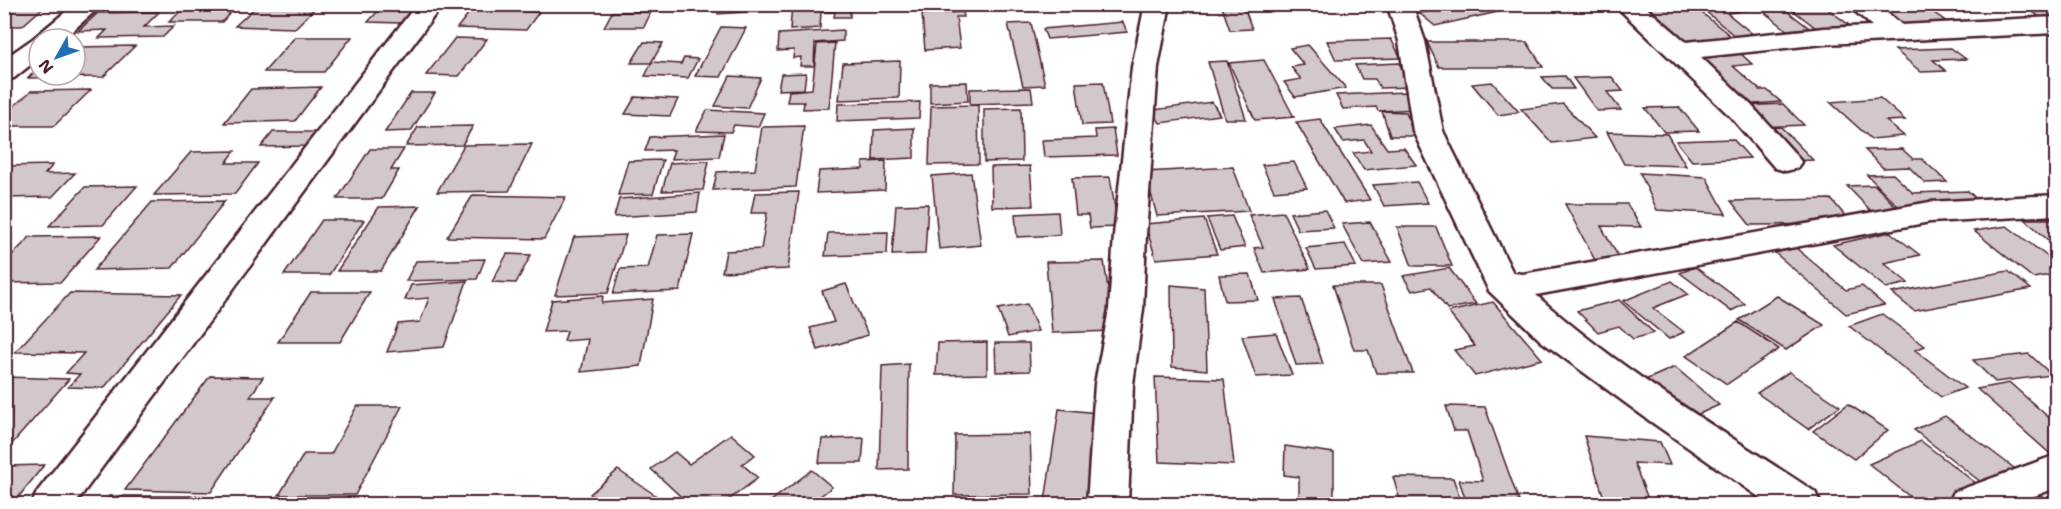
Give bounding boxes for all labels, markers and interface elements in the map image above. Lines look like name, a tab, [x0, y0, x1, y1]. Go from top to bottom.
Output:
north arrow	[27, 27, 87, 87]
text: N	[34, 55, 58, 78]

